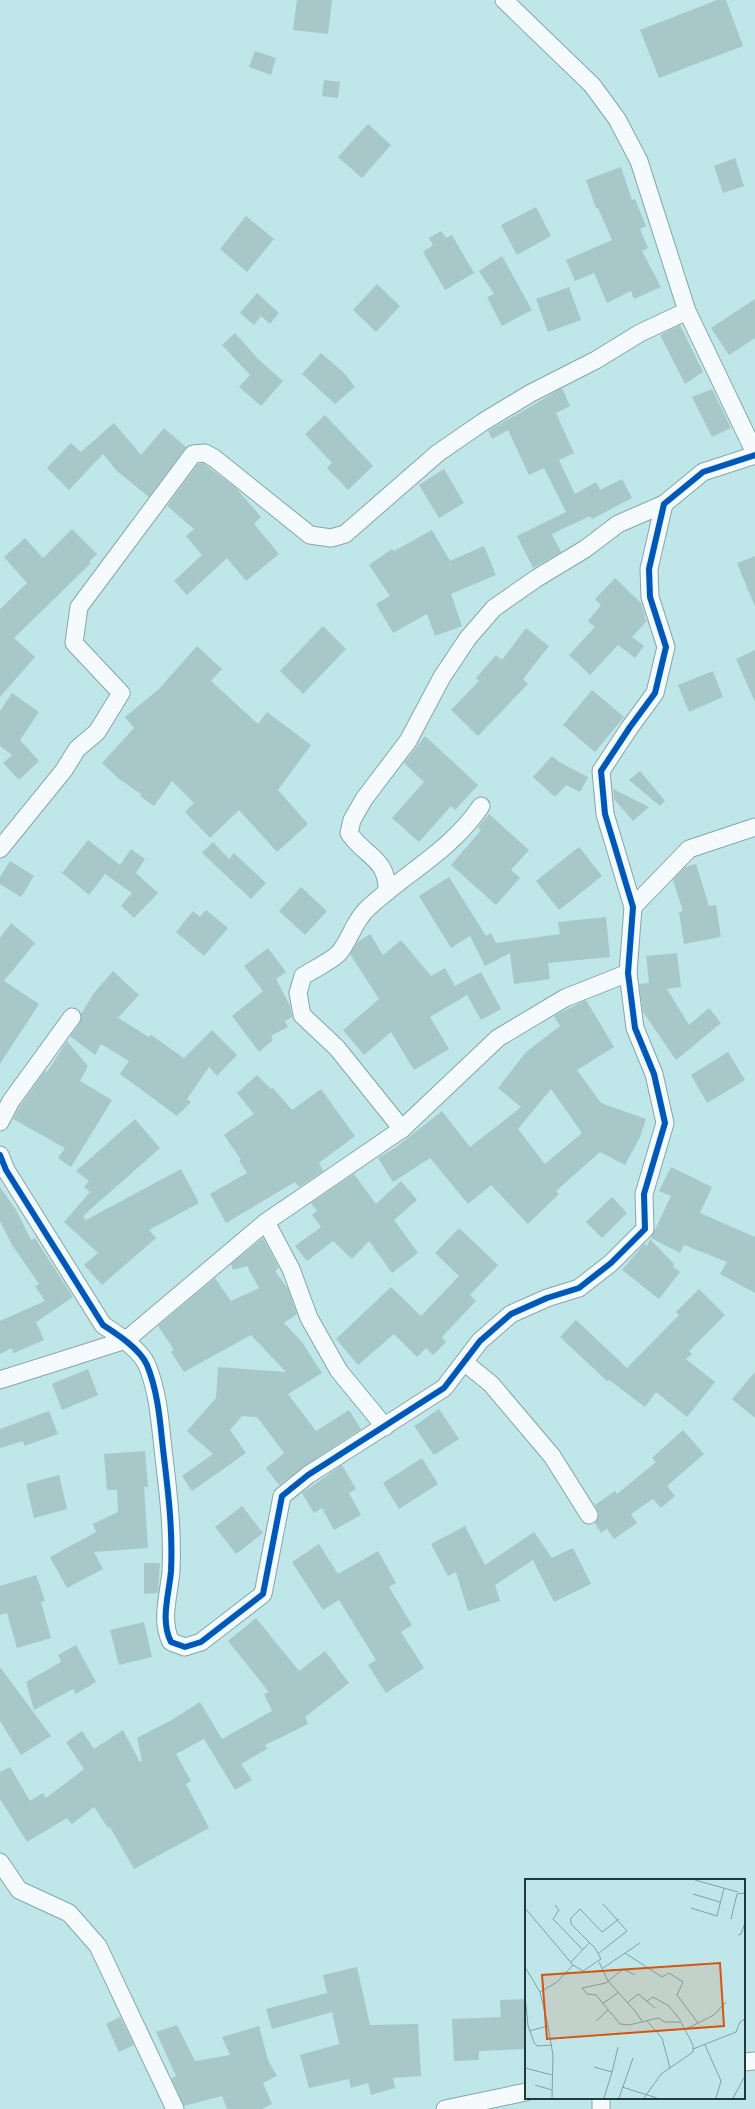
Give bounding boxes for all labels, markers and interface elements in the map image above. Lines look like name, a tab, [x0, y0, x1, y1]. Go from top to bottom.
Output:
inset map	[525, 1879, 745, 2099]

